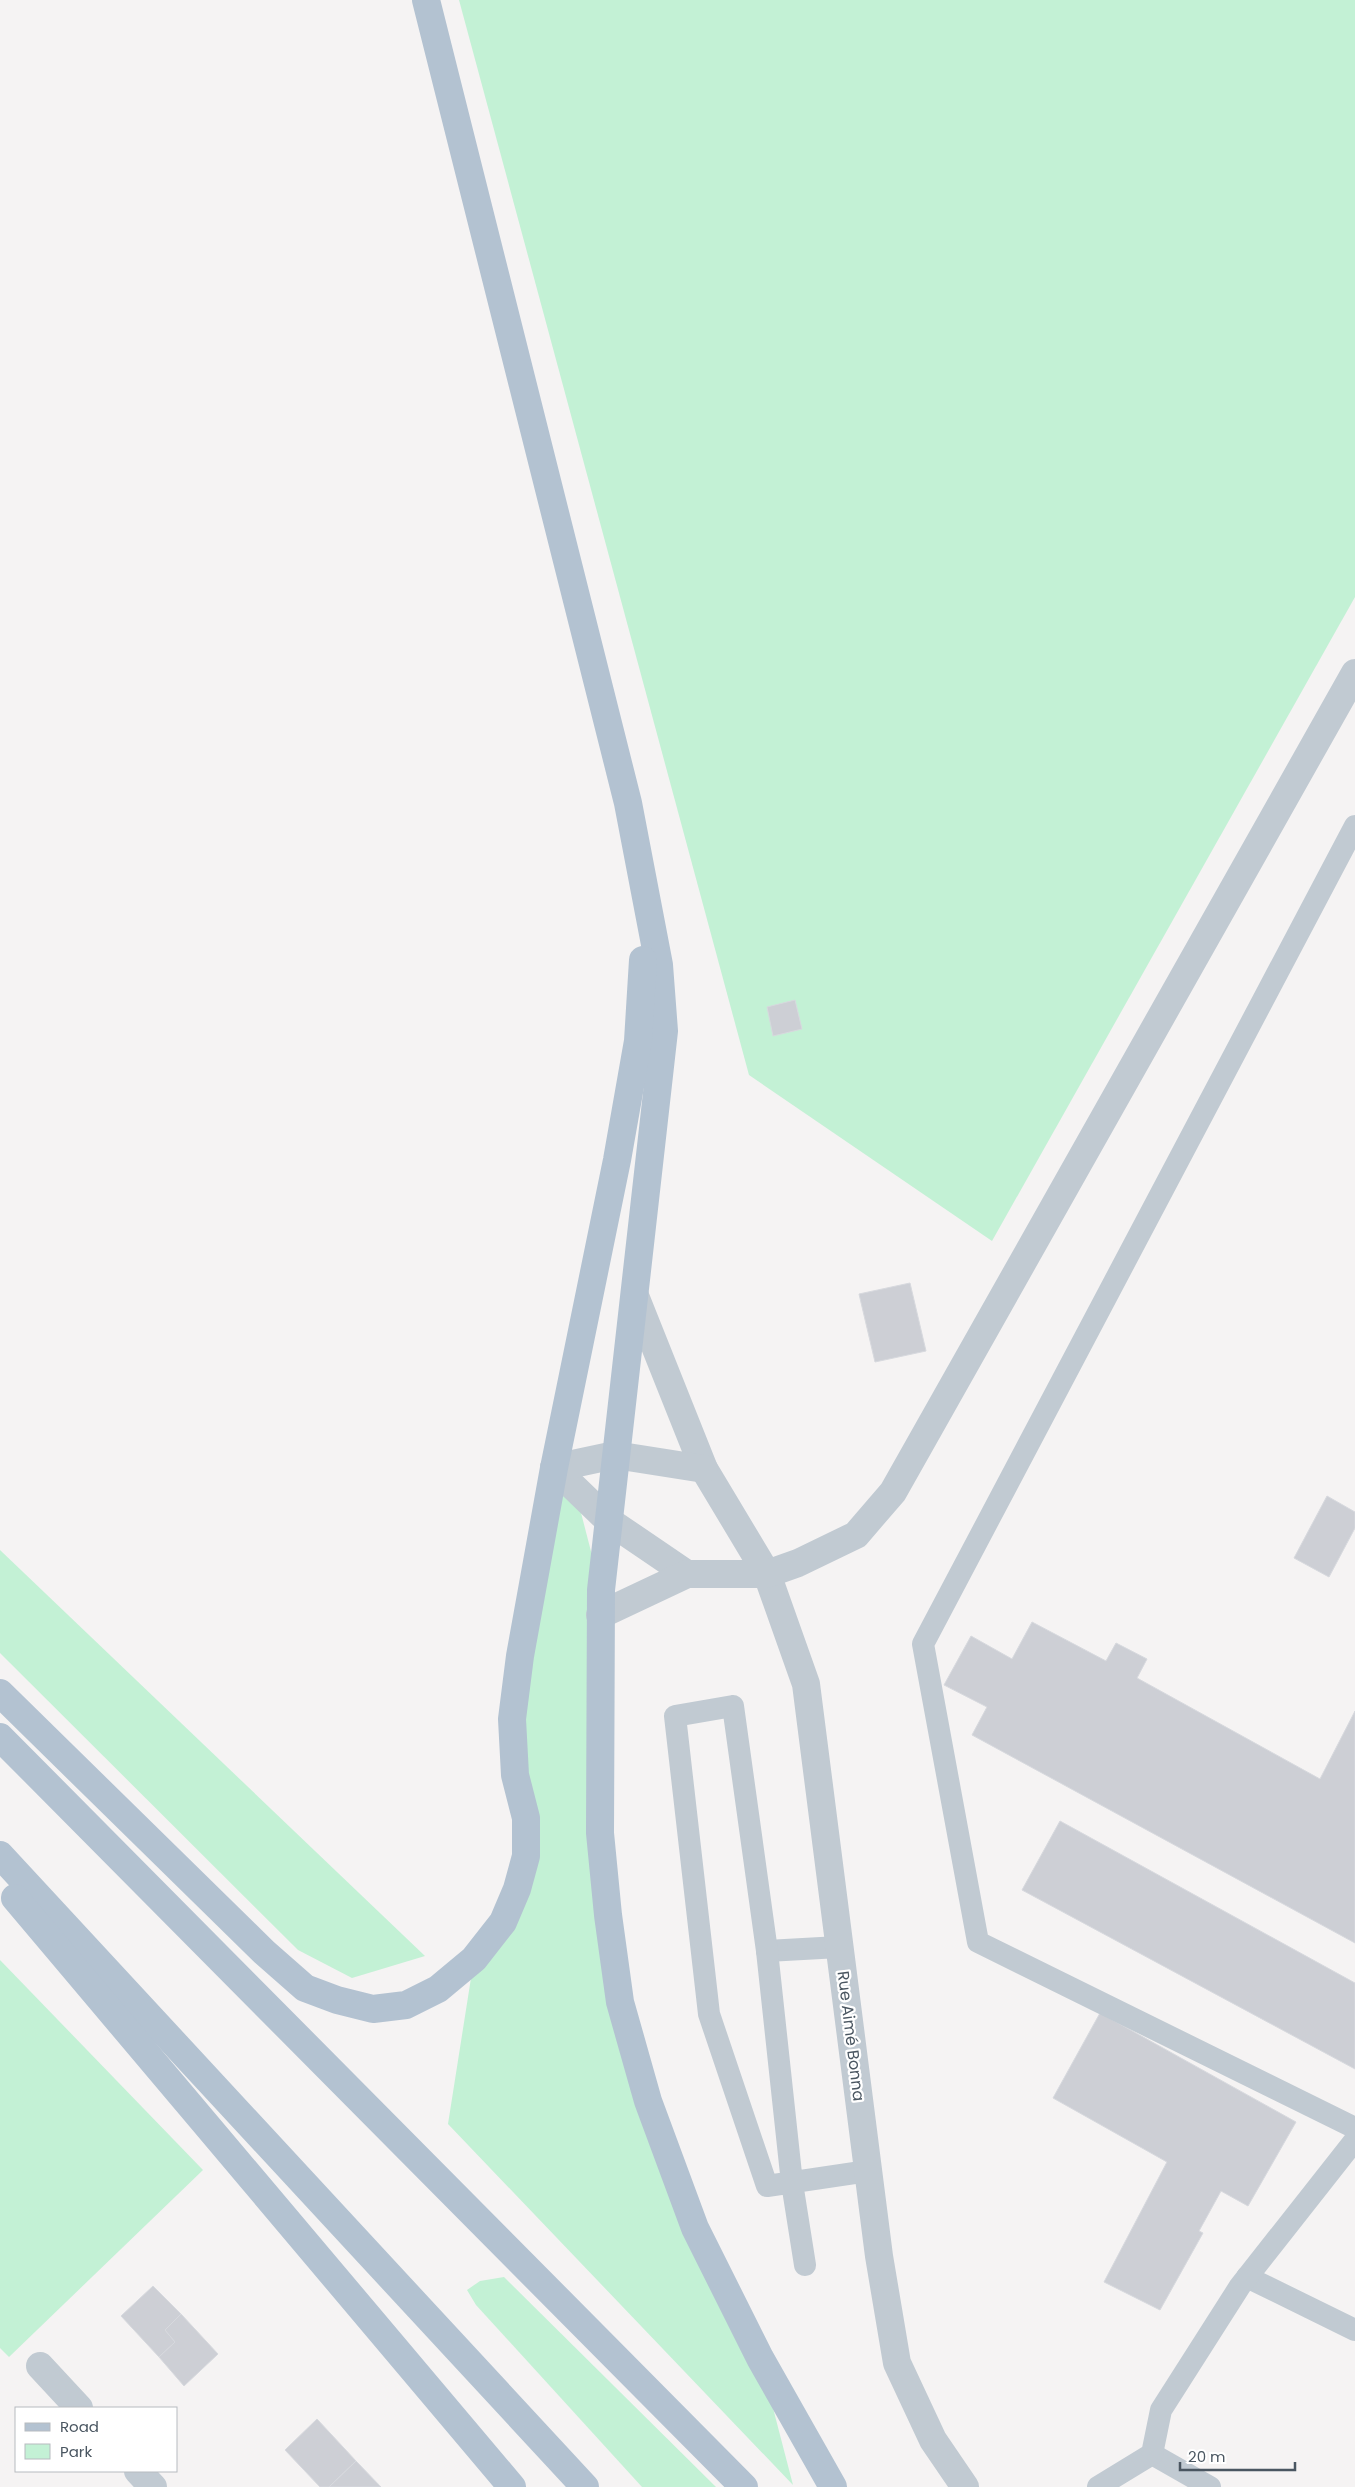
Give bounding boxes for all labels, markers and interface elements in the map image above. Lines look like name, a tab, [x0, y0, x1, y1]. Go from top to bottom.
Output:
street label: Rue Aimé Bonna	[832, 1970, 870, 2102]
legend	[15, 2407, 178, 2472]
text: Road	[60, 2416, 99, 2437]
scale bar	[1180, 2440, 1295, 2472]
text: Park	[60, 2441, 92, 2462]
text: 20 m	[1188, 2446, 1226, 2467]

